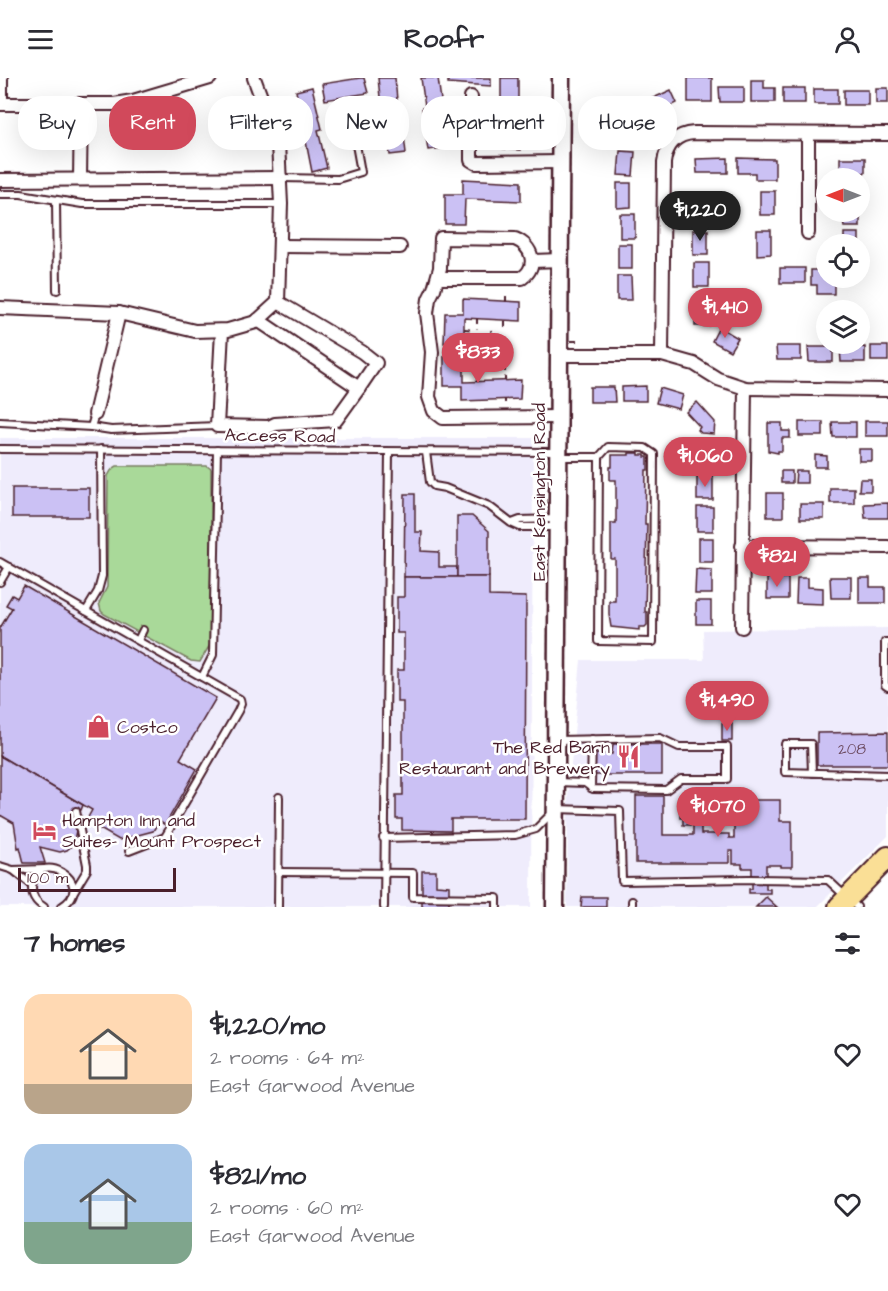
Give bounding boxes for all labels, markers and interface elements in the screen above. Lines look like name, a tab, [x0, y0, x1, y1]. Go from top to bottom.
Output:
text: Roofr	[404, 20, 484, 58]
icon: menu	[24, 23, 57, 56]
icon: person	[831, 23, 864, 56]
chip: Buy	[18, 96, 97, 150]
chip: Rent	[109, 96, 196, 150]
chip: Filters	[208, 96, 313, 150]
chip: New	[325, 96, 409, 150]
chip: Apartment	[421, 96, 566, 150]
chip: House	[578, 96, 677, 150]
north arrow	[816, 168, 870, 222]
map controls	[816, 168, 870, 354]
pin: $1,220	[651, 191, 749, 242]
text: $1,220	[674, 196, 726, 224]
button: locate	[816, 234, 870, 288]
pin: $1,410	[676, 288, 774, 339]
text: $1,410	[702, 293, 748, 321]
button: layers	[816, 300, 870, 354]
pin: $833	[442, 333, 514, 384]
text: $833	[456, 338, 500, 366]
street label: East Kensington Road	[527, 403, 553, 581]
street label: Access Road	[224, 423, 336, 449]
pin: $1,060	[656, 437, 754, 488]
text: $1,060	[677, 442, 733, 470]
pin: $821	[741, 537, 813, 588]
text: $821	[758, 542, 796, 570]
pin: $1,490	[678, 681, 776, 732]
text: $1,490	[700, 686, 754, 714]
shop icon: Costco	[86, 714, 112, 740]
place label: Costco	[117, 715, 178, 740]
place label: The Red Barn Restaurant and Brewery	[399, 735, 610, 782]
house number: 208	[838, 739, 866, 760]
restaurant icon: The Red Barn Restaurant and Brewery	[615, 744, 641, 770]
pin: $1,070	[669, 787, 767, 838]
text: $1,070	[691, 792, 745, 820]
place label: Hampton Inn and Suites- Mount Prospect	[62, 808, 262, 854]
hotel icon: Hampton Inn and Suites- Mount Prospect	[31, 817, 57, 843]
scale bar	[18, 865, 176, 892]
text: 100 m	[27, 867, 68, 889]
text: 7 homes	[24, 925, 125, 961]
icon: filters	[831, 927, 864, 960]
text: $1,220/mo	[210, 1008, 325, 1044]
icon: home	[72, 1018, 144, 1090]
icon: heart	[831, 1038, 864, 1071]
text: 2 rooms · 64 m²	[210, 1044, 365, 1072]
text: East Garwood Avenue	[210, 1072, 415, 1100]
text: $821/mo	[210, 1158, 306, 1194]
icon: home	[72, 1168, 144, 1240]
icon: heart	[831, 1188, 864, 1221]
text: 2 rooms · 60 m²	[210, 1194, 364, 1222]
text: East Garwood Avenue	[210, 1222, 415, 1250]

